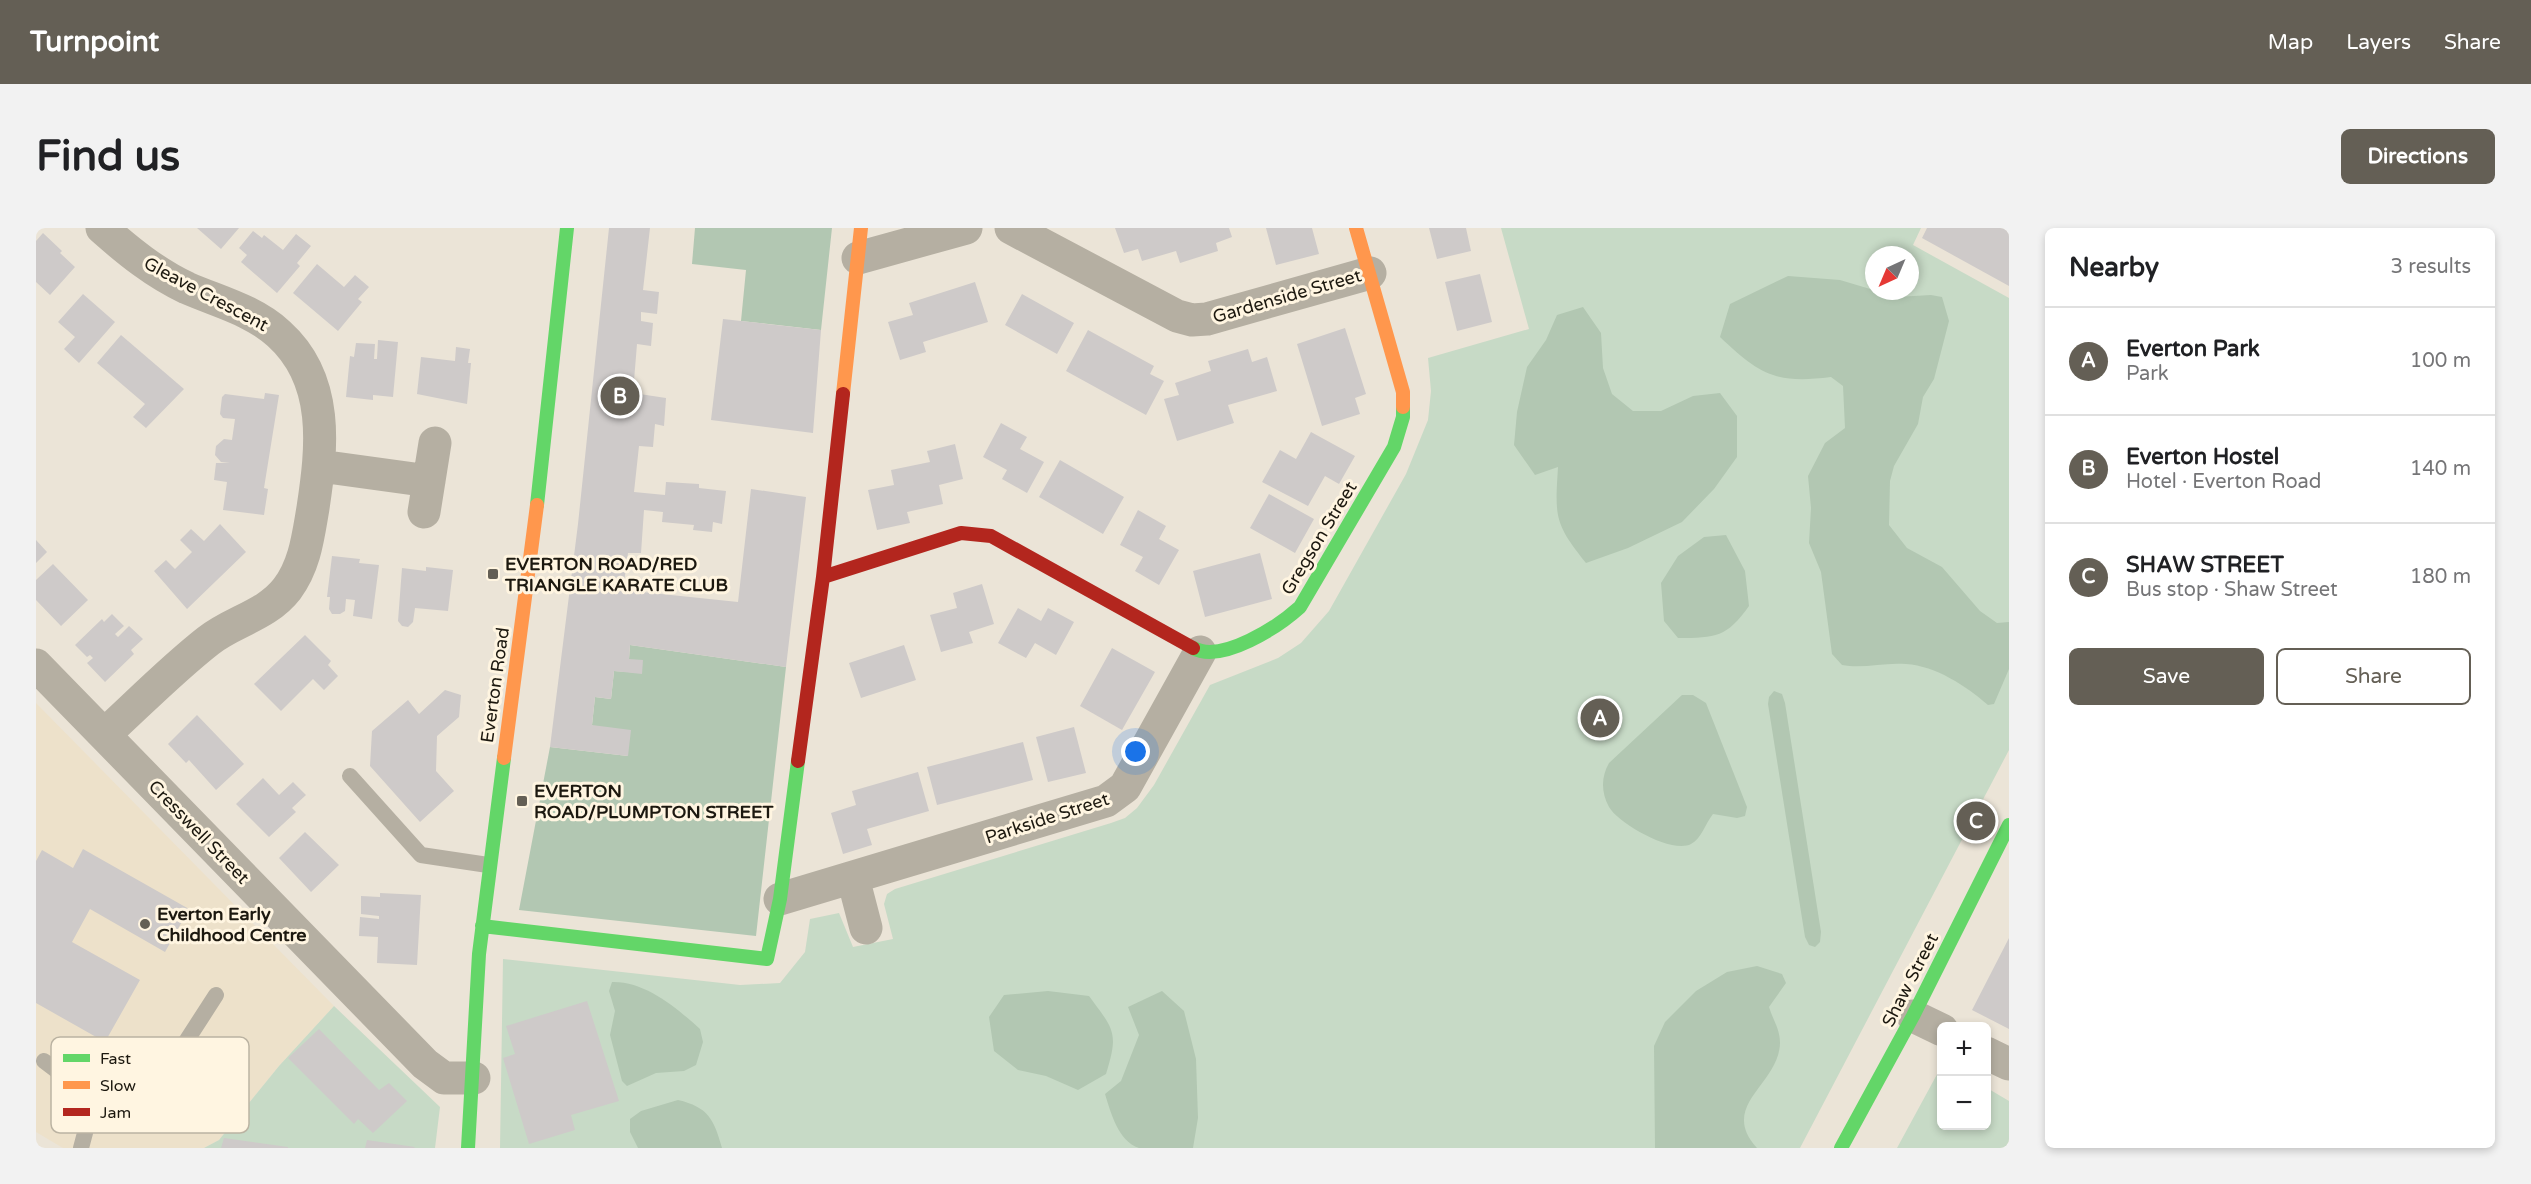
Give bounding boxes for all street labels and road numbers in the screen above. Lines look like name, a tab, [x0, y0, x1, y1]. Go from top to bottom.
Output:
street label: Gleave Crescent	[140, 252, 272, 336]
street label: Gardenside Street	[1210, 264, 1364, 328]
street label: Gregson Street	[1276, 477, 1362, 599]
street label: Everton Road	[476, 626, 514, 744]
street label: Cresswell Street	[144, 776, 254, 889]
street label: Parkside Street	[982, 788, 1112, 848]
street label: Shaw Street	[1877, 929, 1943, 1031]

